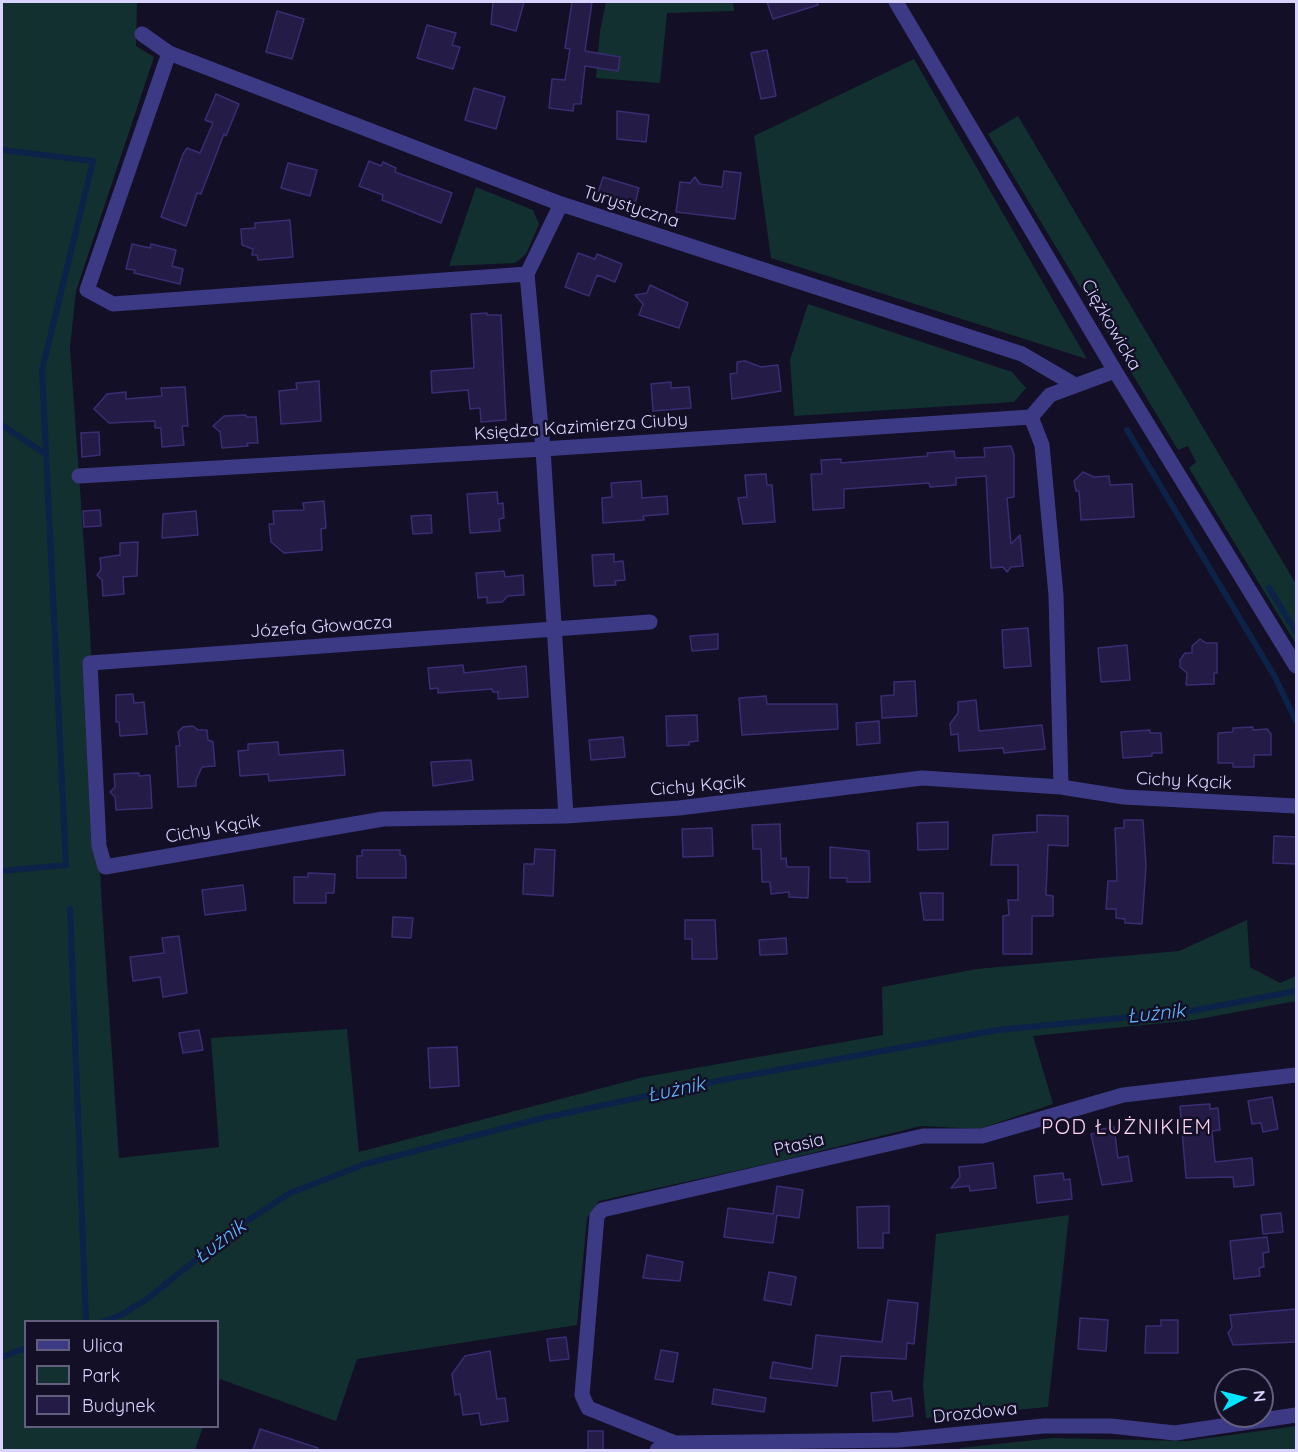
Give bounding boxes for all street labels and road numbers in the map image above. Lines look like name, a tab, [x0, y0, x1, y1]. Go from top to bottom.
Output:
street label: Turystyczna	[580, 181, 682, 233]
street label: Ciężkowicka	[1076, 276, 1146, 374]
street label: Księdza Kazimierza Ciuby	[473, 409, 689, 445]
street label: Józefa Głowacza	[249, 611, 393, 643]
street label: Cichy Kącik	[1135, 768, 1233, 794]
street label: Cichy Kącik	[649, 771, 747, 801]
street label: Cichy Kącik	[164, 810, 262, 848]
street label: Ptasia	[772, 1129, 826, 1161]
street label: Drozdowa	[932, 1398, 1018, 1428]

